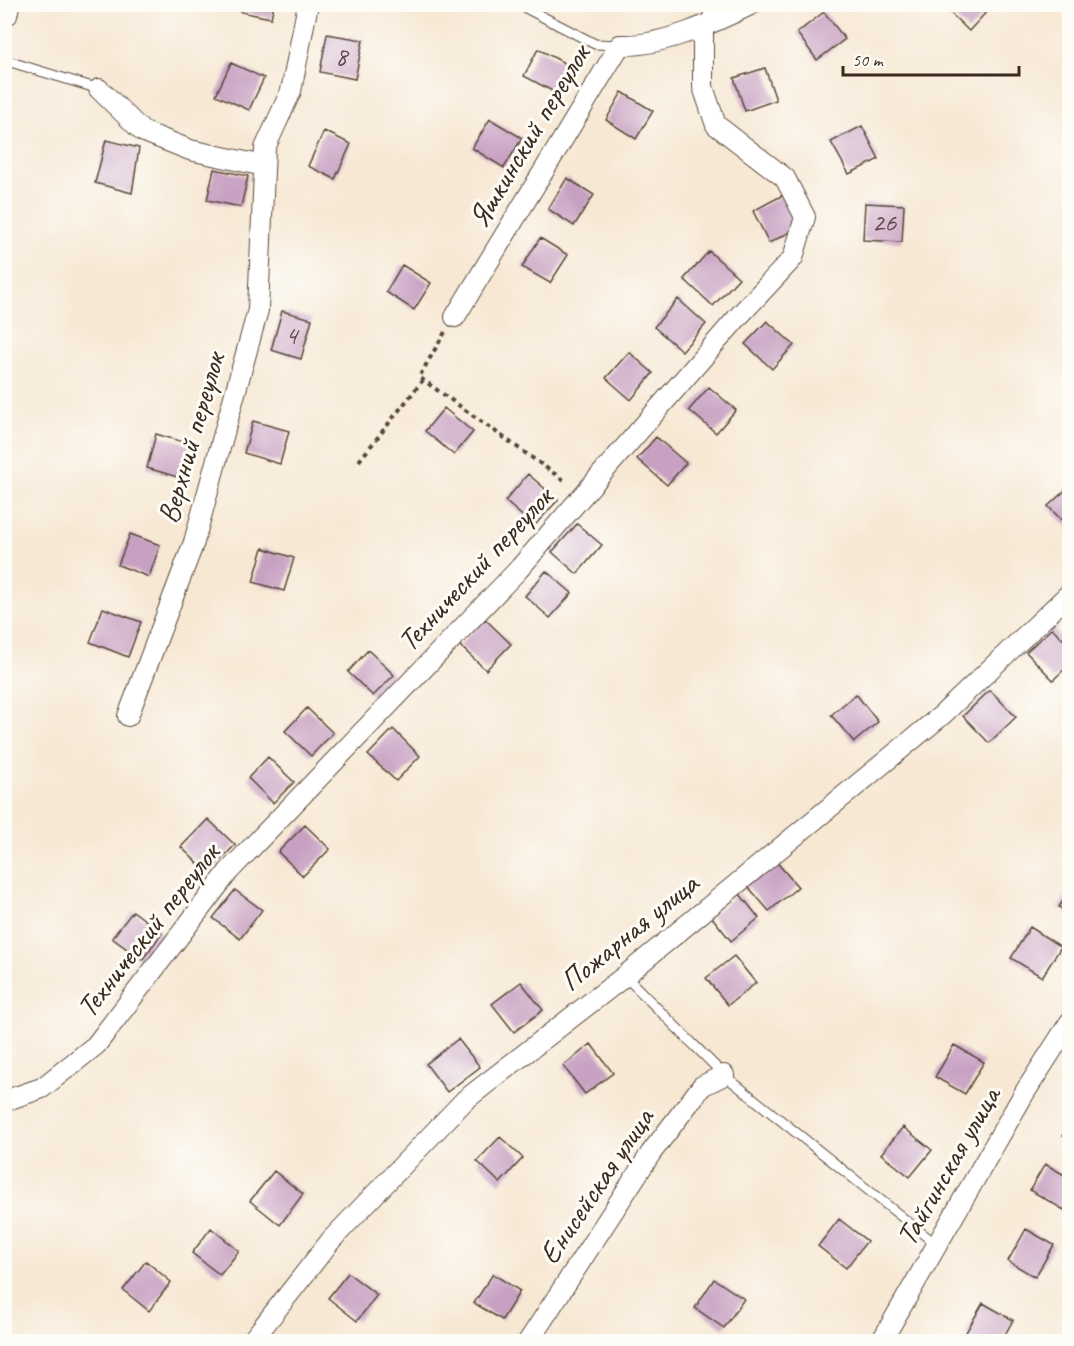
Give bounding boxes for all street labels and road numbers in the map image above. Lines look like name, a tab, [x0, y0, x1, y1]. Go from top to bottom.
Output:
street label: Яшкинский переулок	[460, 35, 600, 234]
street label: Верхний переулок	[149, 346, 234, 528]
street label: Технический переулок	[389, 477, 563, 659]
street label: Технический переулок	[68, 833, 230, 1025]
street label: Пожарная улица	[552, 863, 707, 999]
street label: Тайгинская улица	[887, 1078, 1010, 1252]
street label: Енисейская улица	[530, 1099, 663, 1271]

